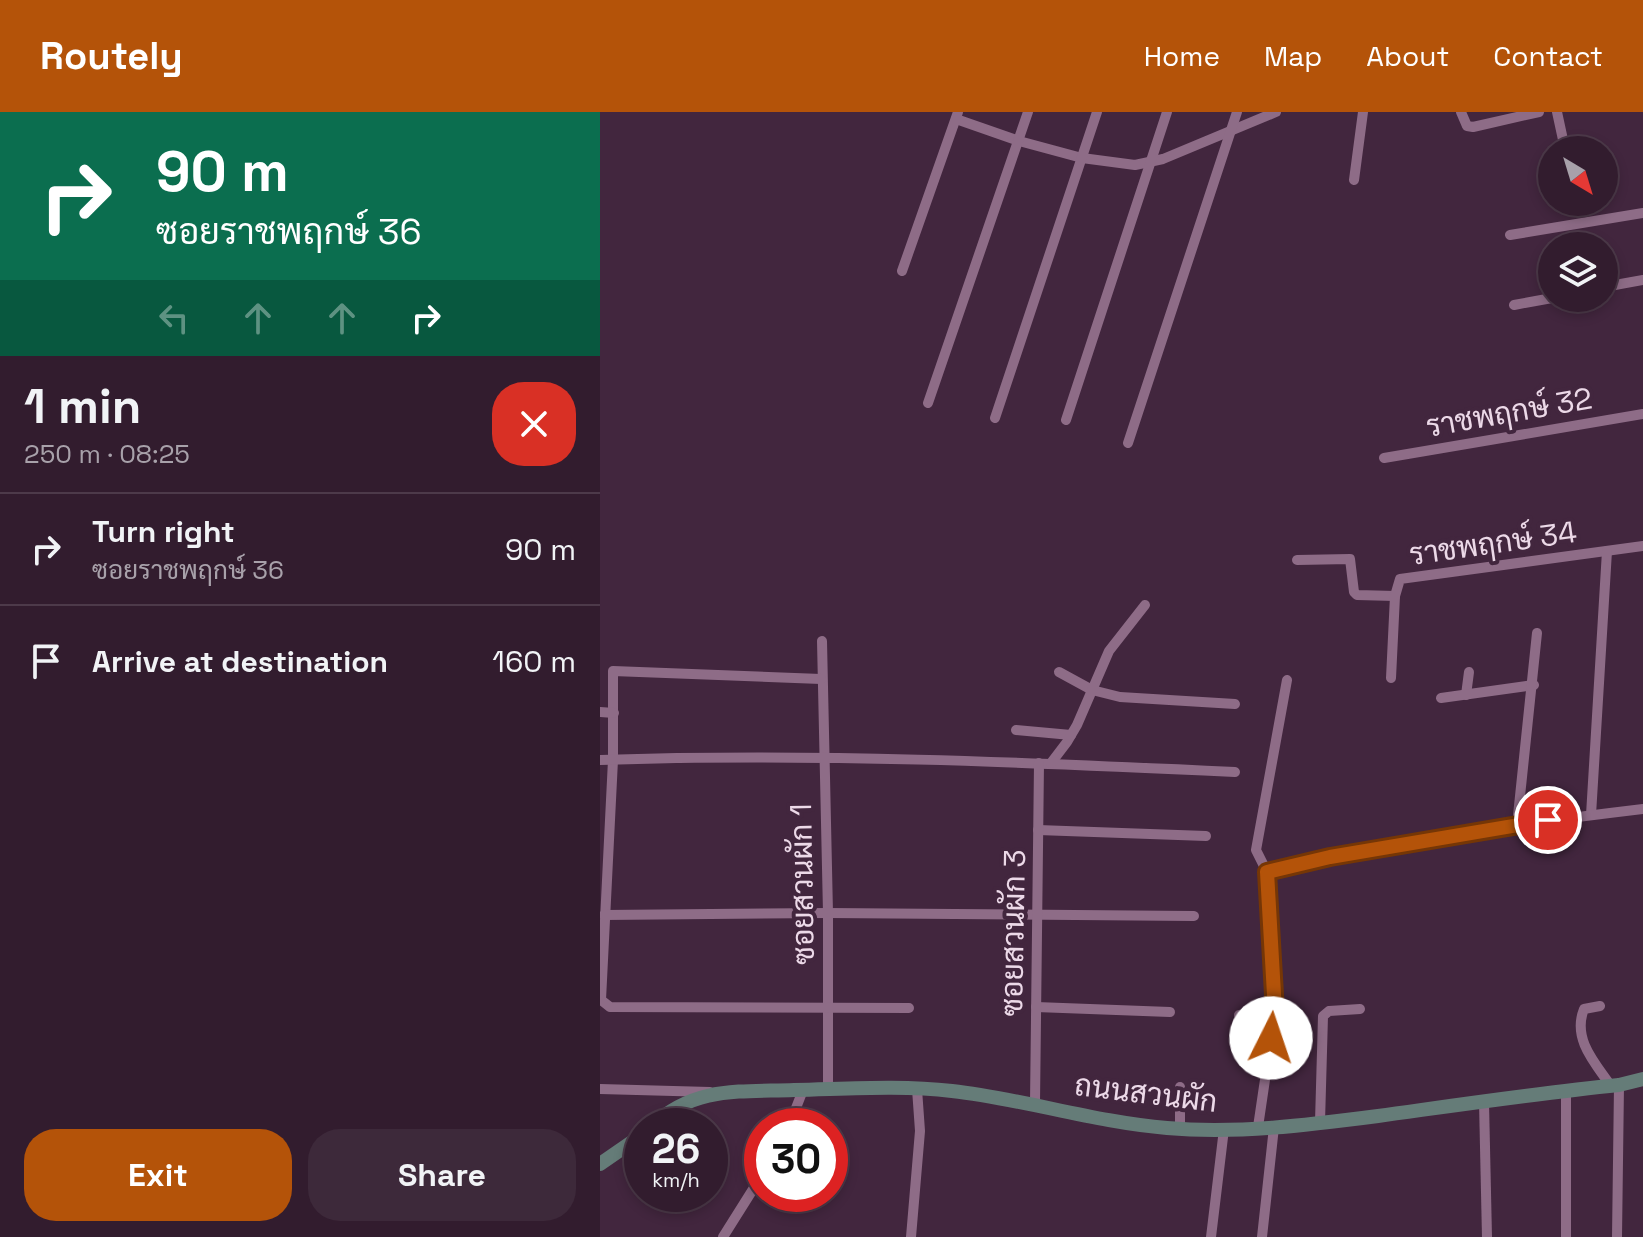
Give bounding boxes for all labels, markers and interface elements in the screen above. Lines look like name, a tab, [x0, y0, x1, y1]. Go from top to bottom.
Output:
text: Routely	[40, 32, 183, 80]
text: Home	[1144, 38, 1220, 74]
text: Map	[1264, 38, 1322, 74]
text: About	[1366, 38, 1449, 74]
text: Contact	[1493, 38, 1603, 74]
text: 90 m	[156, 136, 289, 207]
north arrow	[1538, 136, 1618, 216]
map controls	[1538, 136, 1618, 312]
icon: right	[24, 144, 128, 248]
text: ซอยราชพฤกษ์ 36	[156, 209, 422, 255]
button: layers	[1538, 232, 1618, 312]
icon: left	[152, 296, 196, 340]
icon: ahead	[236, 296, 280, 340]
icon: ahead	[320, 296, 364, 340]
icon: right	[404, 296, 448, 340]
text: 1 min	[24, 376, 141, 437]
street label: ราชพฤกษ์ 32	[1423, 378, 1595, 446]
button: close	[492, 382, 576, 466]
text: 250 m · 08:25	[24, 437, 190, 471]
text: Turn right	[92, 512, 235, 551]
street label: ราชพฤกษ์ 34	[1407, 512, 1579, 574]
icon: right	[24, 527, 68, 571]
text: 90 m	[505, 530, 576, 569]
text: ซอยราชพฤกษ์ 36	[92, 553, 284, 587]
icon: arrive	[24, 639, 68, 683]
text: Arrive at destination	[92, 642, 388, 681]
text: 160 m	[492, 642, 576, 681]
pin	[1514, 786, 1582, 854]
icon: arrive	[1526, 798, 1570, 842]
street label: ซอยสวนผัก 1	[781, 803, 823, 965]
street label: ซอยสวนผัก 3	[992, 849, 1034, 1017]
position arrow	[1229, 996, 1313, 1080]
street label: ถนนสวนผัก	[1072, 1065, 1220, 1121]
speed limit sign: 30	[744, 1108, 848, 1212]
text: 26	[652, 1124, 700, 1175]
button: Exit	[24, 1129, 292, 1221]
button: Share	[308, 1129, 576, 1221]
text: km/h	[652, 1167, 700, 1193]

